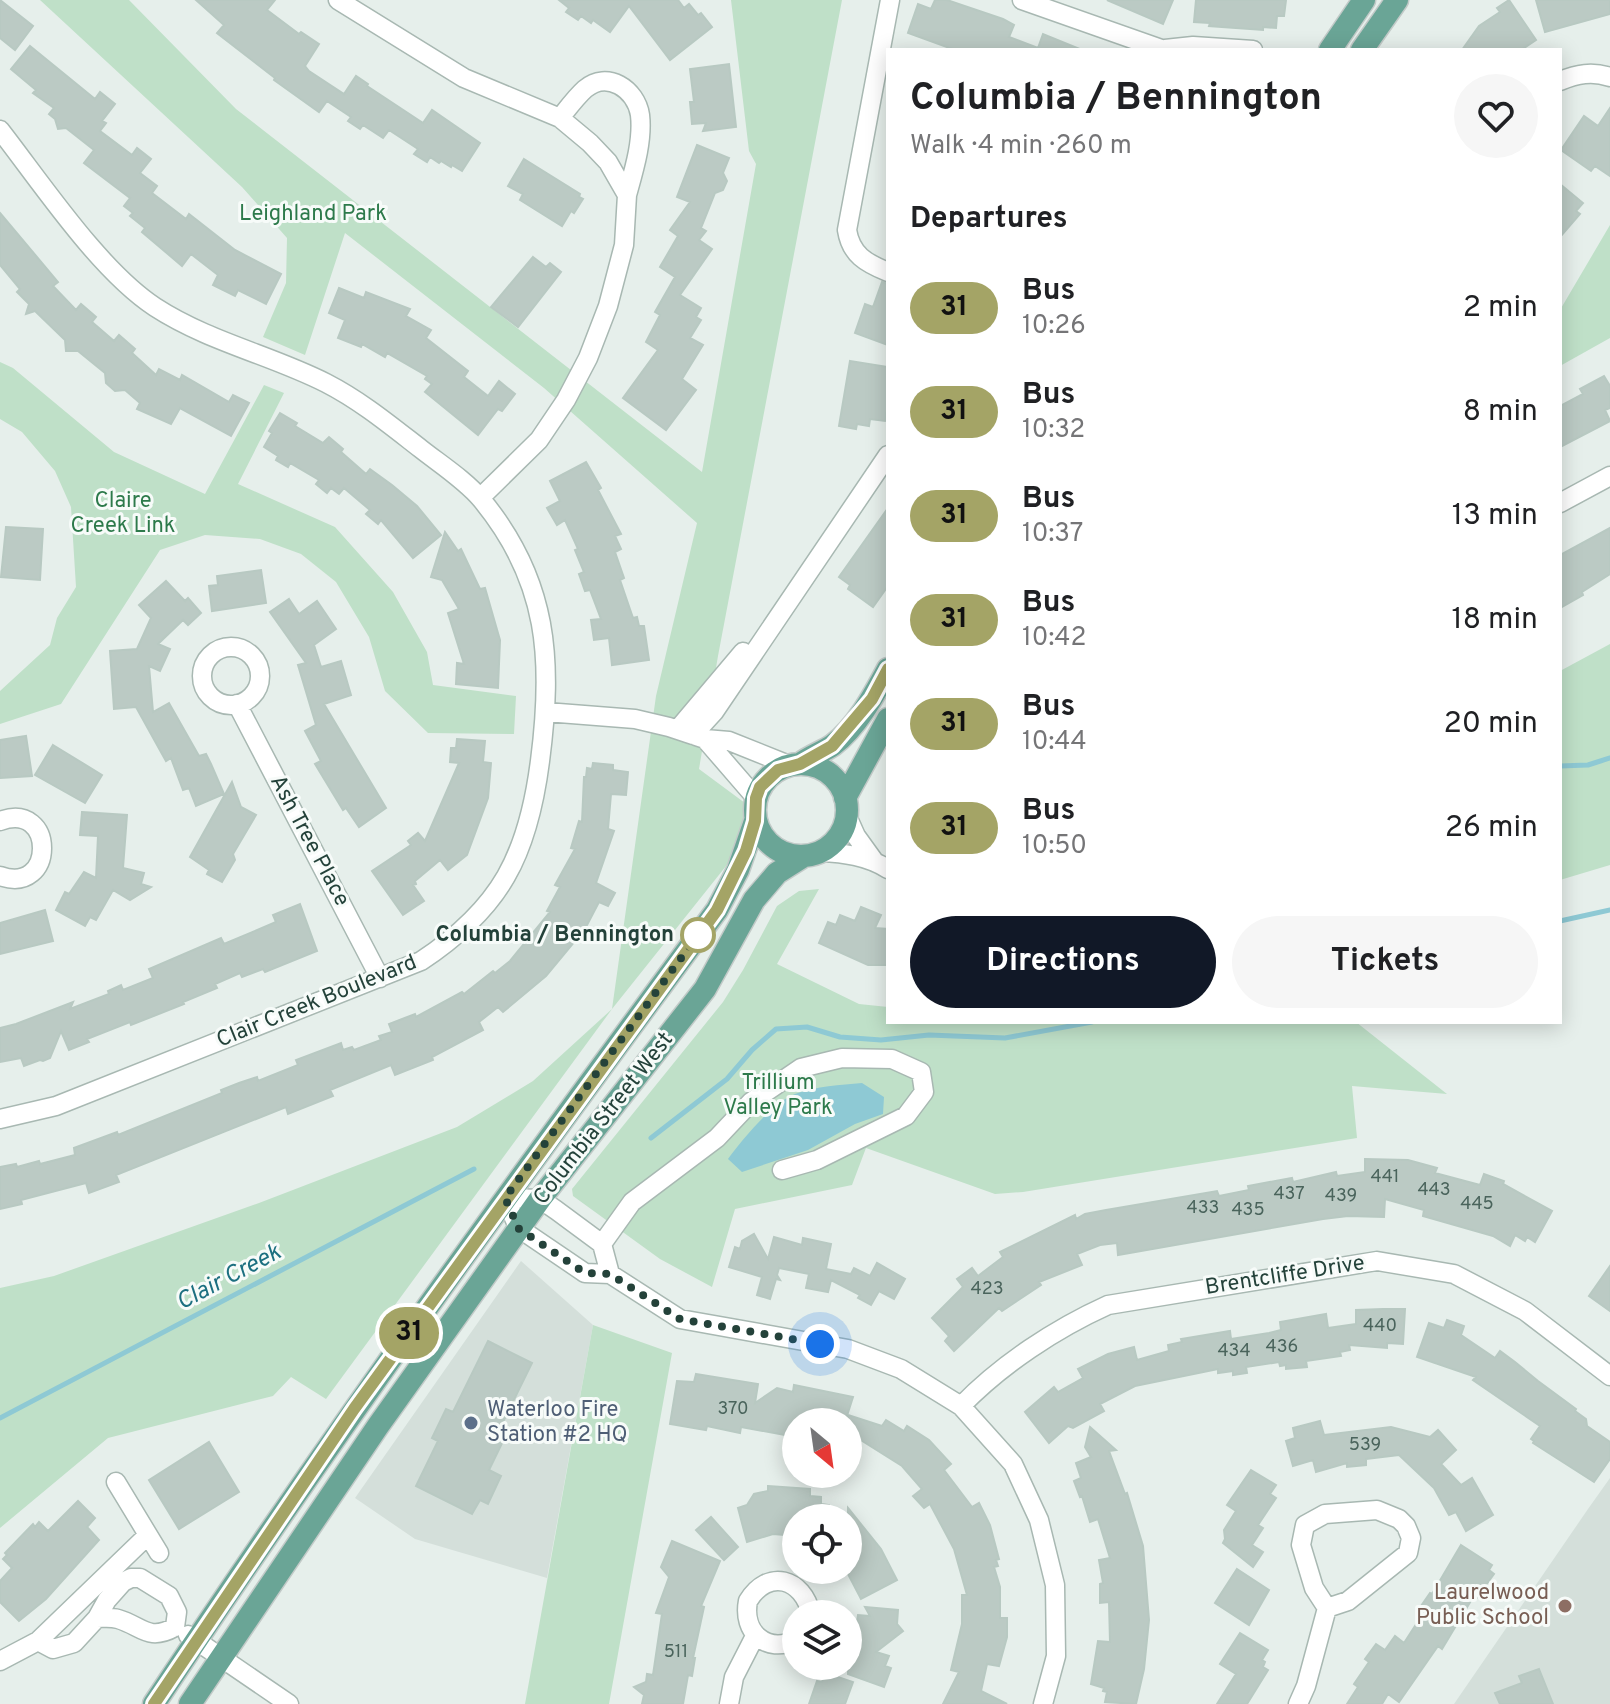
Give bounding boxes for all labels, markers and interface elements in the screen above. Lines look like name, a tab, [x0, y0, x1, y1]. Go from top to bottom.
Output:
button: heart	[1454, 74, 1538, 158]
text: Columbia / Bennington	[910, 75, 1322, 124]
text: Walk · 4 min · 260 m	[910, 130, 1132, 163]
park label: Leighland Park	[239, 201, 387, 228]
text: Departures	[910, 201, 1068, 238]
text: Bus	[1022, 273, 1075, 310]
text: 31	[940, 290, 968, 326]
text: 2 min	[1463, 290, 1538, 327]
text: 10:26	[1022, 310, 1086, 343]
text: Bus	[1022, 377, 1075, 414]
text: 31	[940, 394, 968, 430]
text: 8 min	[1463, 394, 1538, 431]
text: 10:32	[1022, 414, 1085, 447]
text: Bus	[1022, 481, 1075, 518]
park label: Claire Creek Link	[70, 488, 176, 540]
text: 31	[940, 498, 968, 534]
text: 13 min	[1452, 498, 1538, 535]
text: 10:37	[1022, 518, 1083, 551]
text: Bus	[1022, 585, 1075, 622]
text: 31	[940, 602, 968, 638]
text: 18 min	[1452, 602, 1538, 639]
text: 10:42	[1022, 622, 1086, 655]
text: Bus	[1022, 689, 1075, 726]
text: 31	[940, 706, 968, 742]
text: 20 min	[1443, 706, 1538, 743]
text: 10:44	[1022, 726, 1087, 759]
street label: Ash Tree Place	[263, 771, 355, 911]
text: Bus	[1022, 793, 1075, 830]
text: 31	[940, 810, 968, 846]
text: 26 min	[1445, 810, 1538, 847]
text: 10:50	[1022, 830, 1087, 863]
button: Directions	[910, 916, 1216, 1008]
button: Tickets	[1232, 916, 1538, 1008]
marker: Columbia / Bennington	[681, 918, 715, 952]
place label: Columbia / Bennington	[435, 922, 674, 949]
street label: Clair Creek Boulevard	[213, 949, 421, 1055]
street label: Columbia Street West	[528, 1027, 680, 1211]
park label: Trillium Valley Park	[723, 1070, 833, 1122]
house number: 441	[1370, 1166, 1400, 1189]
house number: 443	[1417, 1179, 1451, 1202]
house number: 437	[1273, 1183, 1305, 1206]
house number: 439	[1325, 1185, 1357, 1208]
house number: 445	[1460, 1193, 1494, 1216]
house number: 433	[1187, 1197, 1219, 1220]
house number: 435	[1231, 1199, 1265, 1222]
water label: Clair Creek	[172, 1238, 287, 1318]
street label: Brentcliffe Drive	[1203, 1250, 1367, 1302]
house number: 423	[970, 1278, 1004, 1301]
line badge: 31	[373, 1307, 445, 1359]
text: 31	[395, 1315, 423, 1351]
house number: 440	[1363, 1315, 1397, 1338]
your location	[800, 1324, 840, 1364]
house number: 436	[1266, 1336, 1298, 1359]
house number: 434	[1217, 1340, 1251, 1363]
place label: Waterloo Fire Station #2 HQ	[487, 1397, 628, 1449]
house number: 370	[717, 1398, 749, 1421]
north arrow	[782, 1408, 862, 1488]
map controls	[782, 1408, 862, 1680]
marker: Waterloo Fire Station #2 HQ	[462, 1414, 480, 1432]
house number: 539	[1349, 1434, 1381, 1457]
button: locate	[782, 1504, 862, 1584]
place label: Laurelwood Public School	[1416, 1580, 1549, 1632]
marker: Laurelwood Public School	[1556, 1597, 1574, 1615]
button: layers	[782, 1600, 862, 1680]
house number: 511	[664, 1641, 688, 1664]

